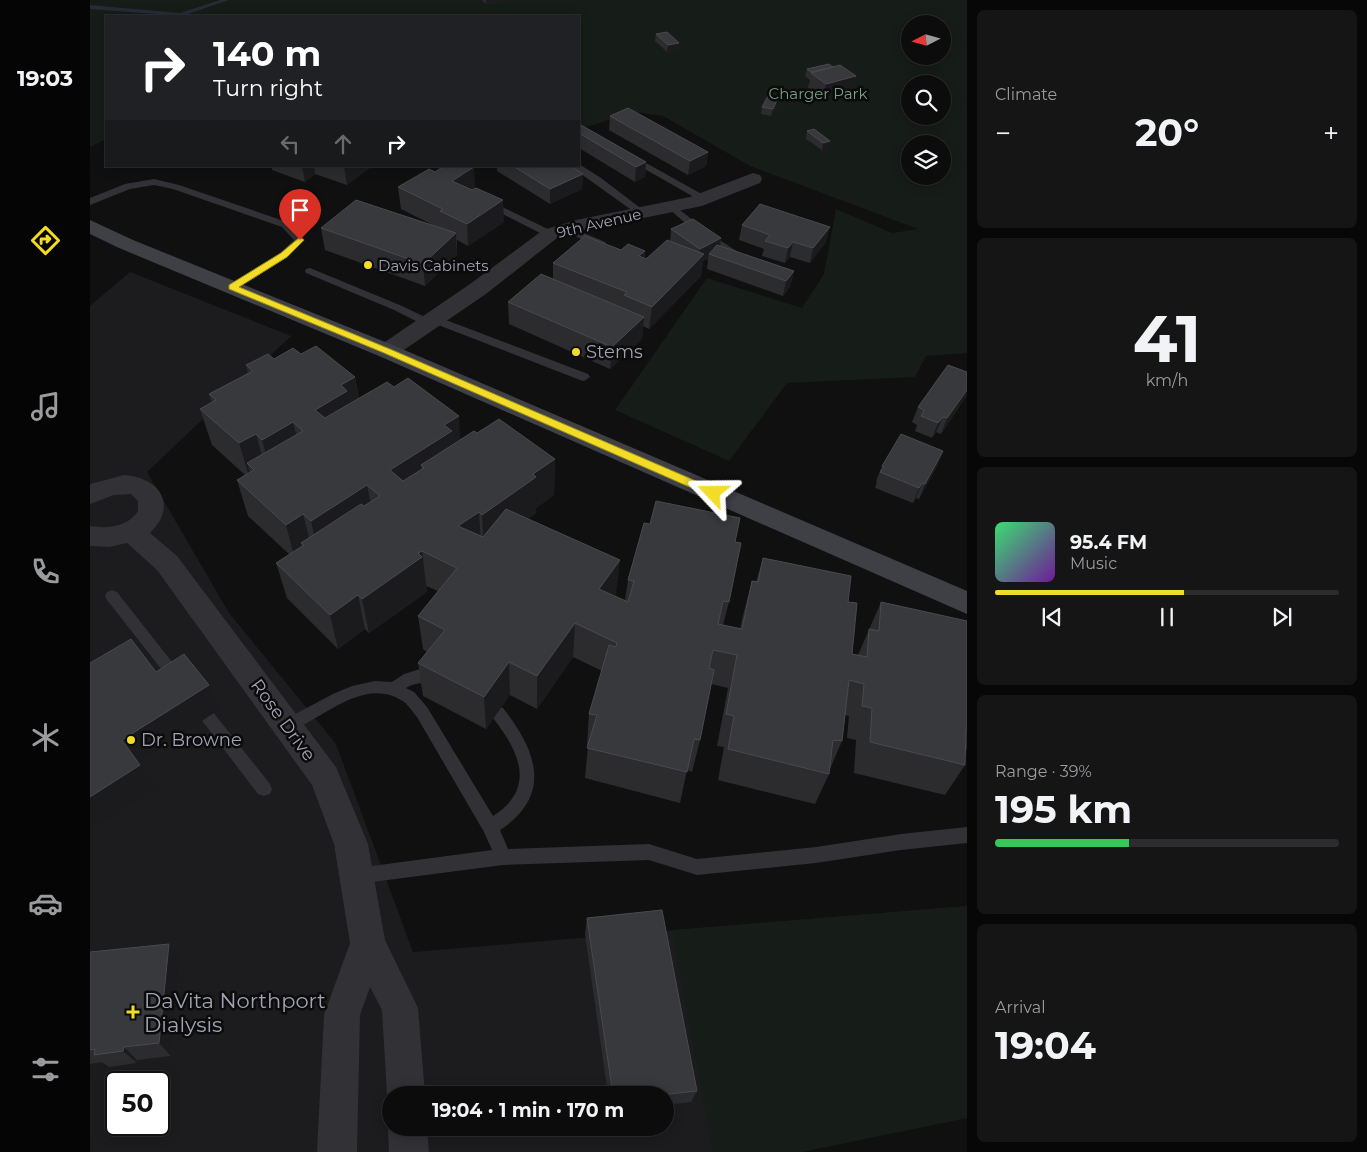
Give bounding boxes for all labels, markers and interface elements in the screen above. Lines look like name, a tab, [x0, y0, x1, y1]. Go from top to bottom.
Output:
north arrow	[901, 15, 951, 65]
map controls	[901, 15, 951, 185]
text: 140 m	[213, 32, 321, 75]
icon: right	[130, 35, 195, 100]
text: 19:03	[17, 65, 73, 92]
text: Turn right	[213, 75, 323, 102]
button: search	[901, 75, 951, 125]
park label: Charger Park	[769, 84, 868, 103]
text: Climate	[995, 85, 1057, 104]
text: 20°	[1135, 109, 1199, 156]
text: −	[995, 116, 1011, 150]
text: +	[1323, 116, 1339, 150]
icon: left	[276, 130, 304, 158]
icon: ahead	[329, 130, 357, 158]
icon: right	[382, 130, 410, 158]
button: layers	[901, 135, 951, 185]
pin	[279, 189, 321, 240]
icon: arrive	[286, 196, 314, 224]
street label: 9th Avenue	[555, 204, 643, 242]
icon: directions	[28, 223, 63, 258]
place label: Davis Cabinets	[378, 256, 489, 275]
marker: Davis Cabinets	[362, 259, 374, 271]
text: 41	[1133, 299, 1201, 378]
place label: Stems	[586, 341, 643, 363]
marker: Stems	[570, 346, 582, 358]
text: km/h	[1146, 371, 1188, 390]
icon: music	[28, 389, 63, 424]
position arrow	[686, 466, 738, 518]
text: 95.4 FM	[1070, 531, 1147, 554]
icon: phone	[28, 554, 63, 589]
text: Music	[1070, 554, 1117, 573]
icon: previous	[1038, 603, 1066, 631]
icon: pause	[1153, 603, 1181, 631]
icon: next	[1268, 603, 1296, 631]
street label: Rose Drive	[246, 675, 320, 765]
icon: climate	[28, 720, 63, 755]
place label: Dr. Browne	[141, 729, 242, 751]
marker: Dr. Browne	[125, 734, 137, 746]
text: Range · 39%	[995, 762, 1092, 781]
text: 195 km	[995, 786, 1132, 833]
icon: car	[28, 886, 63, 921]
place label: DaVita Northport Dialysis	[144, 988, 326, 1037]
text: Arrival	[995, 998, 1045, 1017]
marker: DaVita Northport Dialysis	[126, 1005, 140, 1019]
text: 19:04	[995, 1022, 1096, 1069]
icon: filters	[28, 1052, 63, 1087]
speed limit sign: 50	[105, 1071, 170, 1136]
text: 19:04 · 1 min · 170 m	[432, 1099, 624, 1122]

